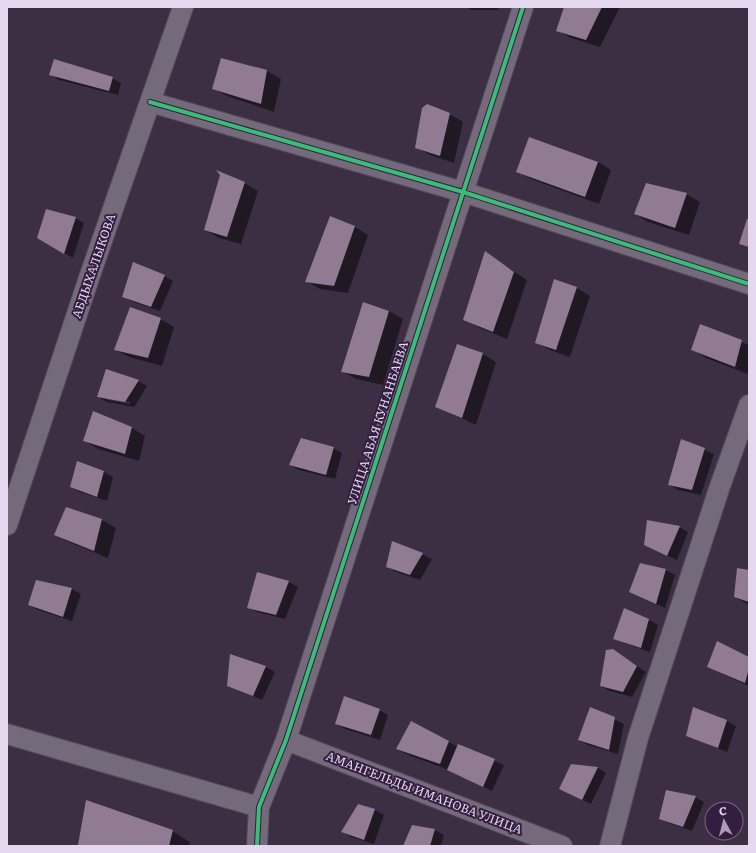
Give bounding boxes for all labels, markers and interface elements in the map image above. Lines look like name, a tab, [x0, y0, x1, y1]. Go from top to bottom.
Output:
street label: АБДЫХАЛЫКОВА	[67, 211, 119, 321]
street label: УЛИЦА АБАЯ КУНАНБАЕВА	[342, 339, 412, 507]
street label: АМАНГЕЛЬДЫ ИМАНОВА УЛИЦА	[323, 746, 525, 838]
north arrow	[704, 801, 744, 841]
text: С	[718, 802, 728, 818]

